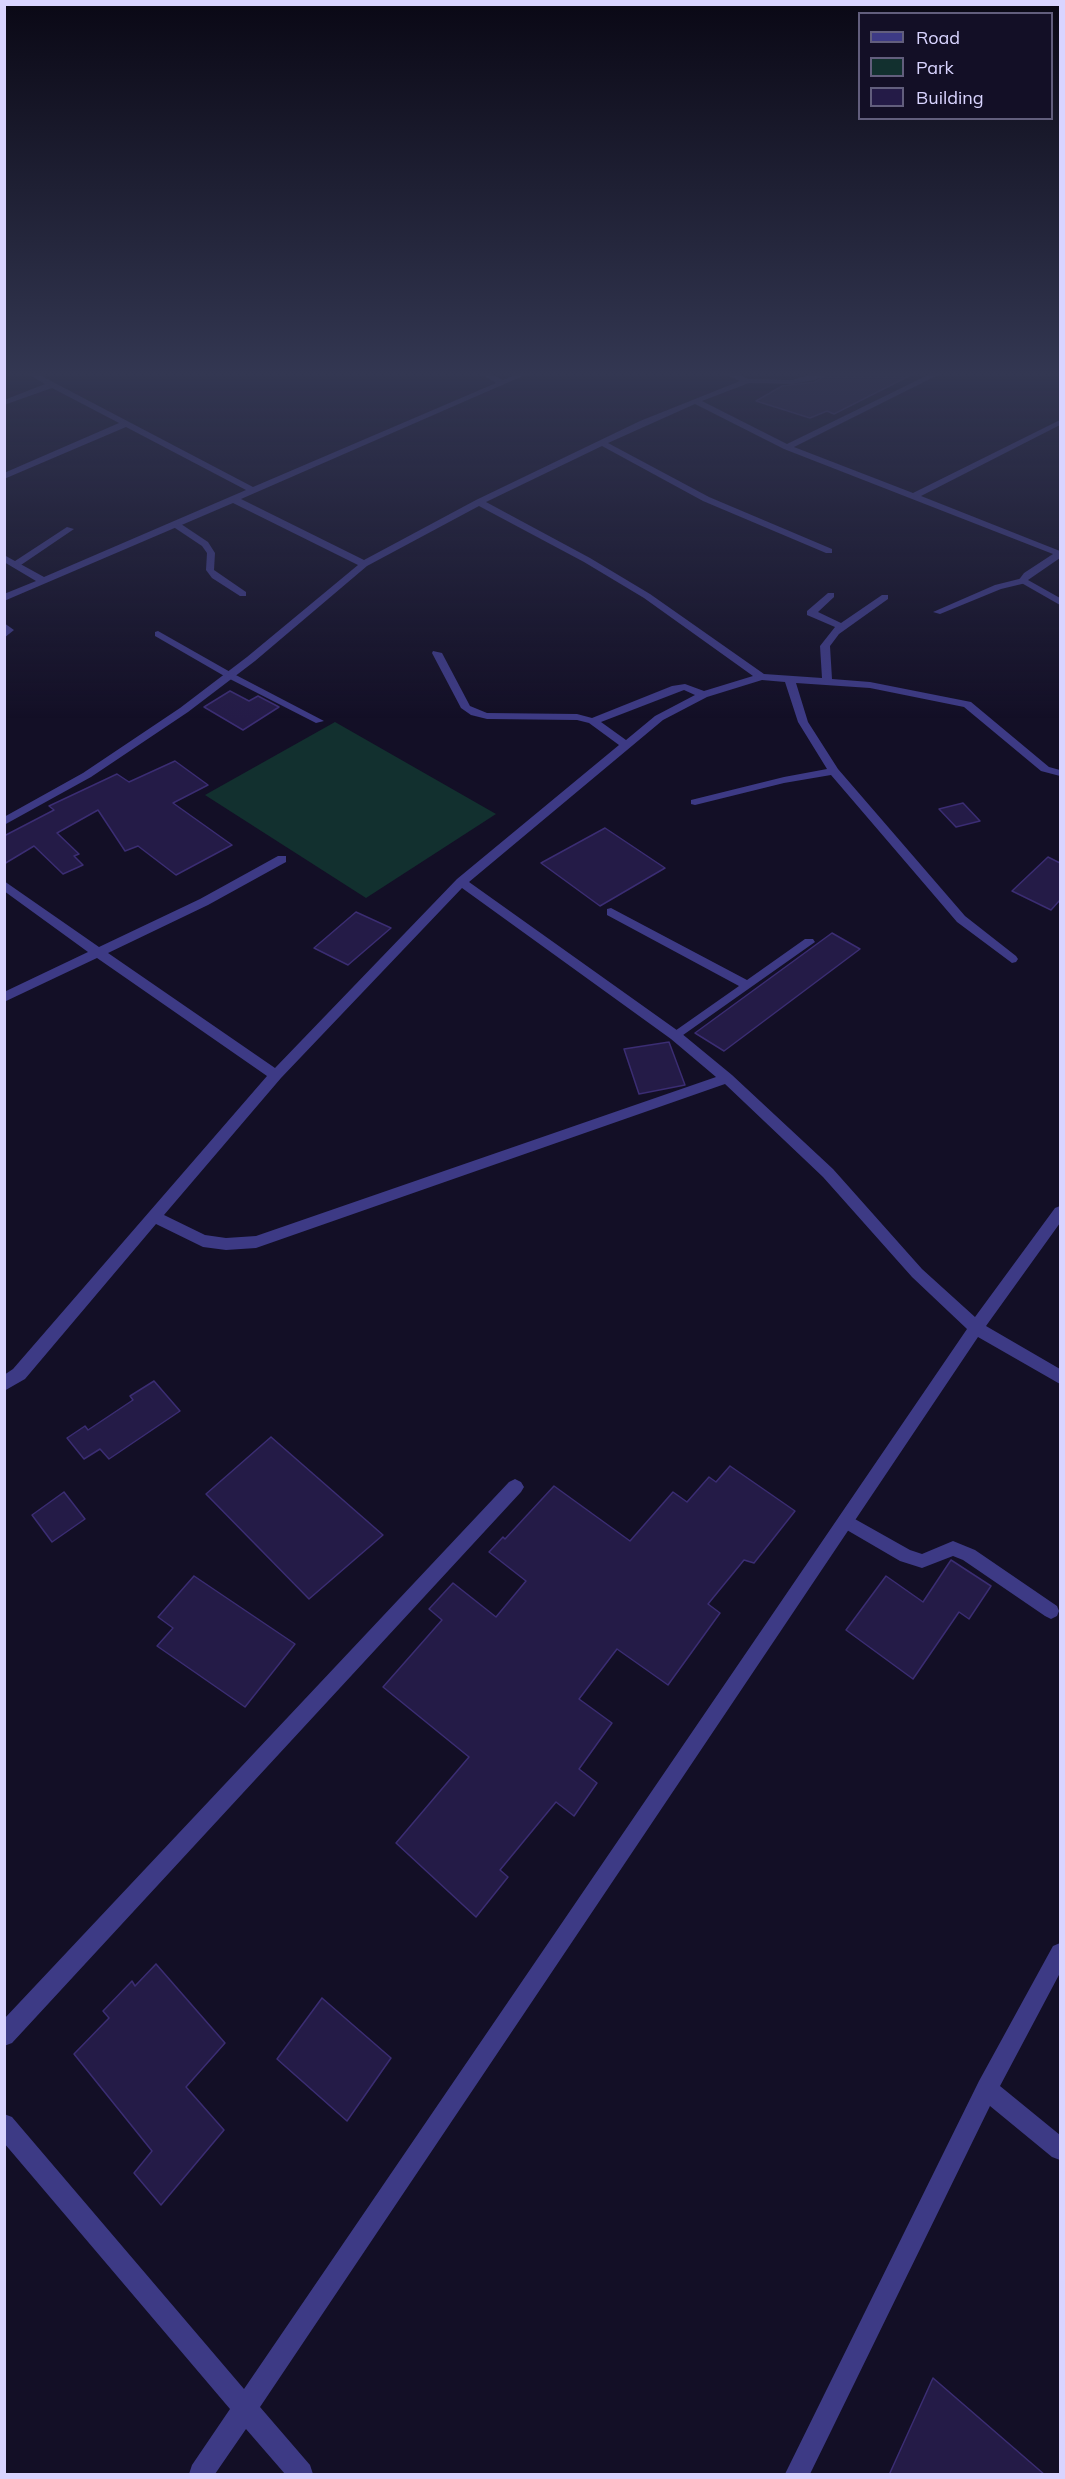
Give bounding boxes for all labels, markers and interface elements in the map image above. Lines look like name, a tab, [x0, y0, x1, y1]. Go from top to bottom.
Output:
legend	[858, 12, 1053, 120]
text: Road	[916, 26, 960, 49]
text: Park	[916, 56, 954, 79]
text: Building	[916, 86, 984, 109]

